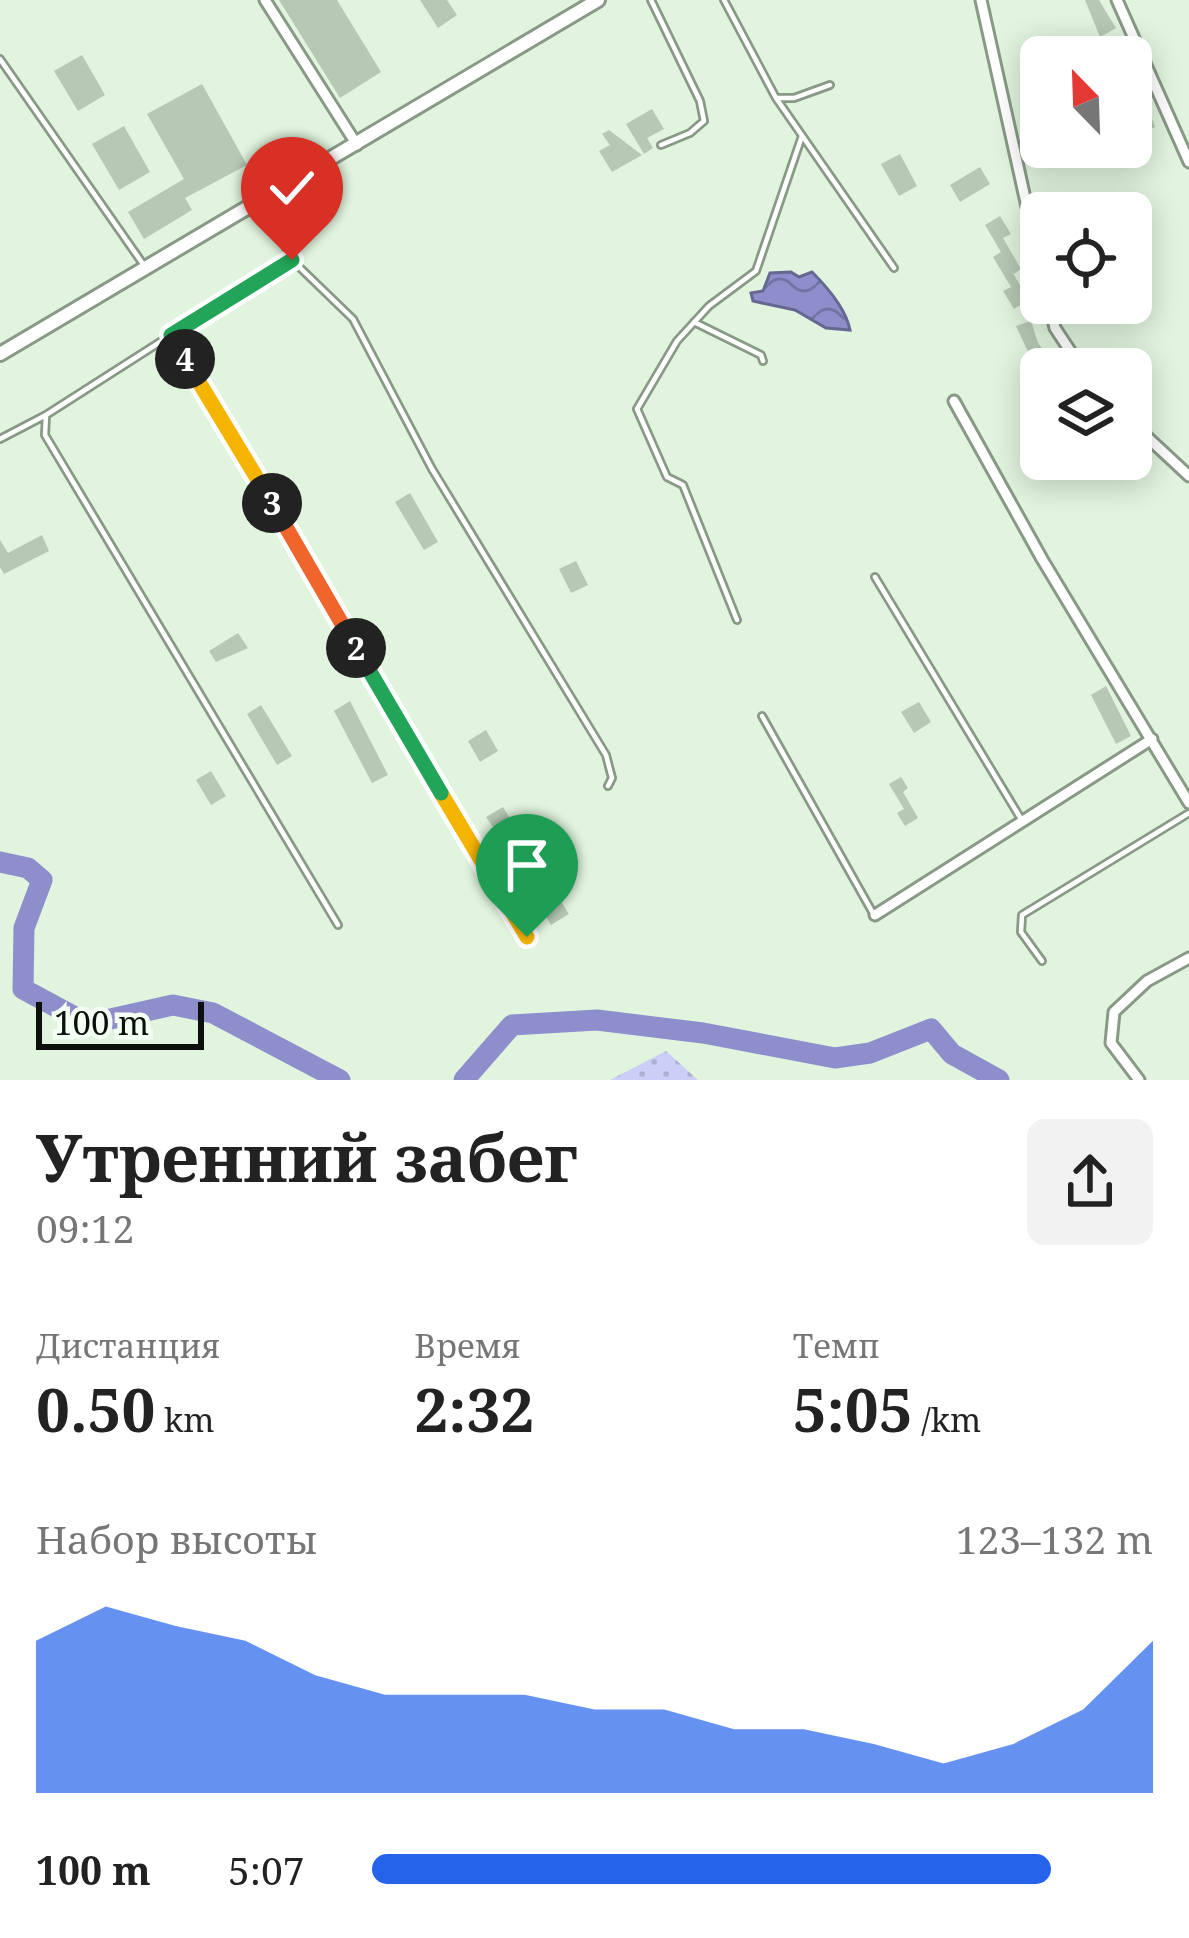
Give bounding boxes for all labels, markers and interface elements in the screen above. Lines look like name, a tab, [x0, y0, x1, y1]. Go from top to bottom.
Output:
north arrow	[1020, 36, 1152, 168]
map controls	[1020, 36, 1152, 480]
pin	[241, 137, 343, 260]
icon: check	[259, 155, 325, 221]
button: locate	[1020, 192, 1152, 324]
pin: 4	[155, 329, 215, 389]
text: 4	[176, 336, 194, 381]
button: layers	[1020, 348, 1152, 480]
pin: 3	[242, 473, 302, 533]
text: 3	[263, 480, 281, 525]
pin: 2	[326, 618, 386, 678]
text: 2	[347, 625, 365, 670]
pin	[476, 814, 578, 937]
icon: arrive	[494, 832, 560, 898]
scale bar	[36, 996, 204, 1049]
text: 100 m	[54, 1000, 149, 1045]
text: Утренний забег	[36, 1111, 577, 1201]
button: share	[1027, 1119, 1153, 1245]
text: 09:12	[36, 1201, 134, 1254]
text: Дистанция	[36, 1323, 220, 1368]
text: Время	[414, 1323, 521, 1368]
text: Темп	[793, 1323, 880, 1368]
text: 0.50	[36, 1368, 155, 1450]
text: 2:32	[414, 1368, 534, 1450]
text: 5:05	[793, 1368, 913, 1450]
text: km	[155, 1397, 214, 1442]
text: /km	[913, 1397, 981, 1442]
text: Набор высоты	[36, 1512, 317, 1565]
text: 123–132 m	[956, 1512, 1153, 1565]
text: 100 m	[36, 1843, 151, 1896]
text: 5:07	[228, 1843, 305, 1896]

